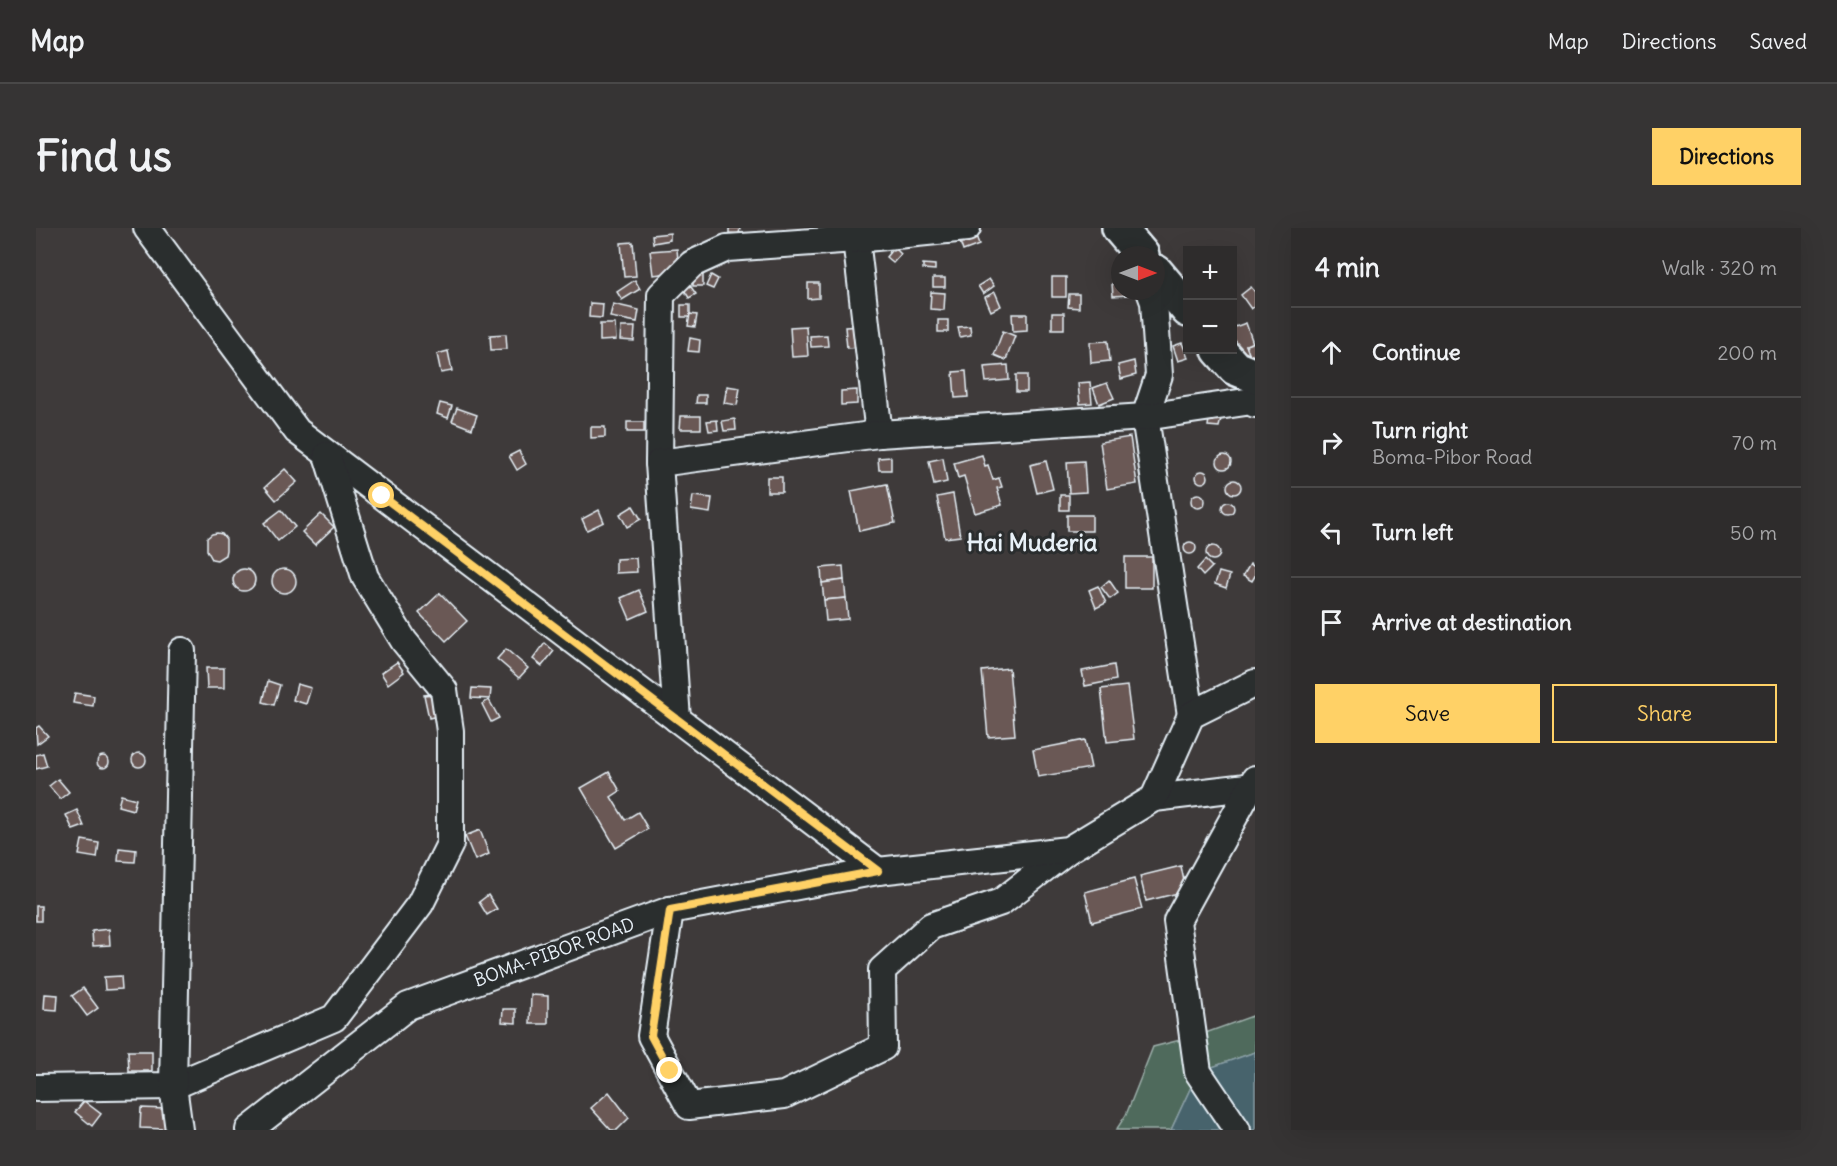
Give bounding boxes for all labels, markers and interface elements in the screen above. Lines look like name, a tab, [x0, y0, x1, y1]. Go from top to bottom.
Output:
text: Map	[30, 23, 84, 59]
text: Map	[1548, 28, 1589, 55]
text: Directions	[1622, 28, 1716, 55]
text: Saved	[1749, 28, 1807, 55]
button: Directions	[1652, 128, 1801, 185]
text: Find us	[36, 130, 172, 182]
north arrow	[1111, 246, 1165, 300]
map controls	[1183, 246, 1237, 354]
button: +	[1183, 246, 1237, 300]
text: 4 min	[1315, 251, 1380, 284]
text: Walk · 320 m	[1662, 255, 1777, 280]
button: −	[1183, 300, 1237, 354]
icon: ahead	[1315, 336, 1348, 369]
text: Continue	[1372, 338, 1461, 366]
text: 200 m	[1717, 340, 1777, 365]
text: Turn right	[1372, 416, 1468, 444]
icon: right	[1315, 426, 1348, 459]
text: 70 m	[1732, 430, 1777, 455]
text: Boma-Pibor Road	[1372, 444, 1532, 469]
route start	[368, 482, 394, 508]
icon: left	[1315, 516, 1348, 549]
text: Turn left	[1372, 518, 1453, 546]
text: 50 m	[1730, 520, 1777, 545]
district label: Hai Muderia	[966, 527, 1098, 557]
icon: arrive	[1315, 606, 1348, 639]
text: Arrive at destination	[1372, 608, 1572, 636]
button: Save	[1315, 684, 1540, 743]
button: Share	[1552, 684, 1777, 743]
street label: BOMA-PIBOR ROAD	[471, 912, 637, 992]
route end	[656, 1057, 682, 1083]

